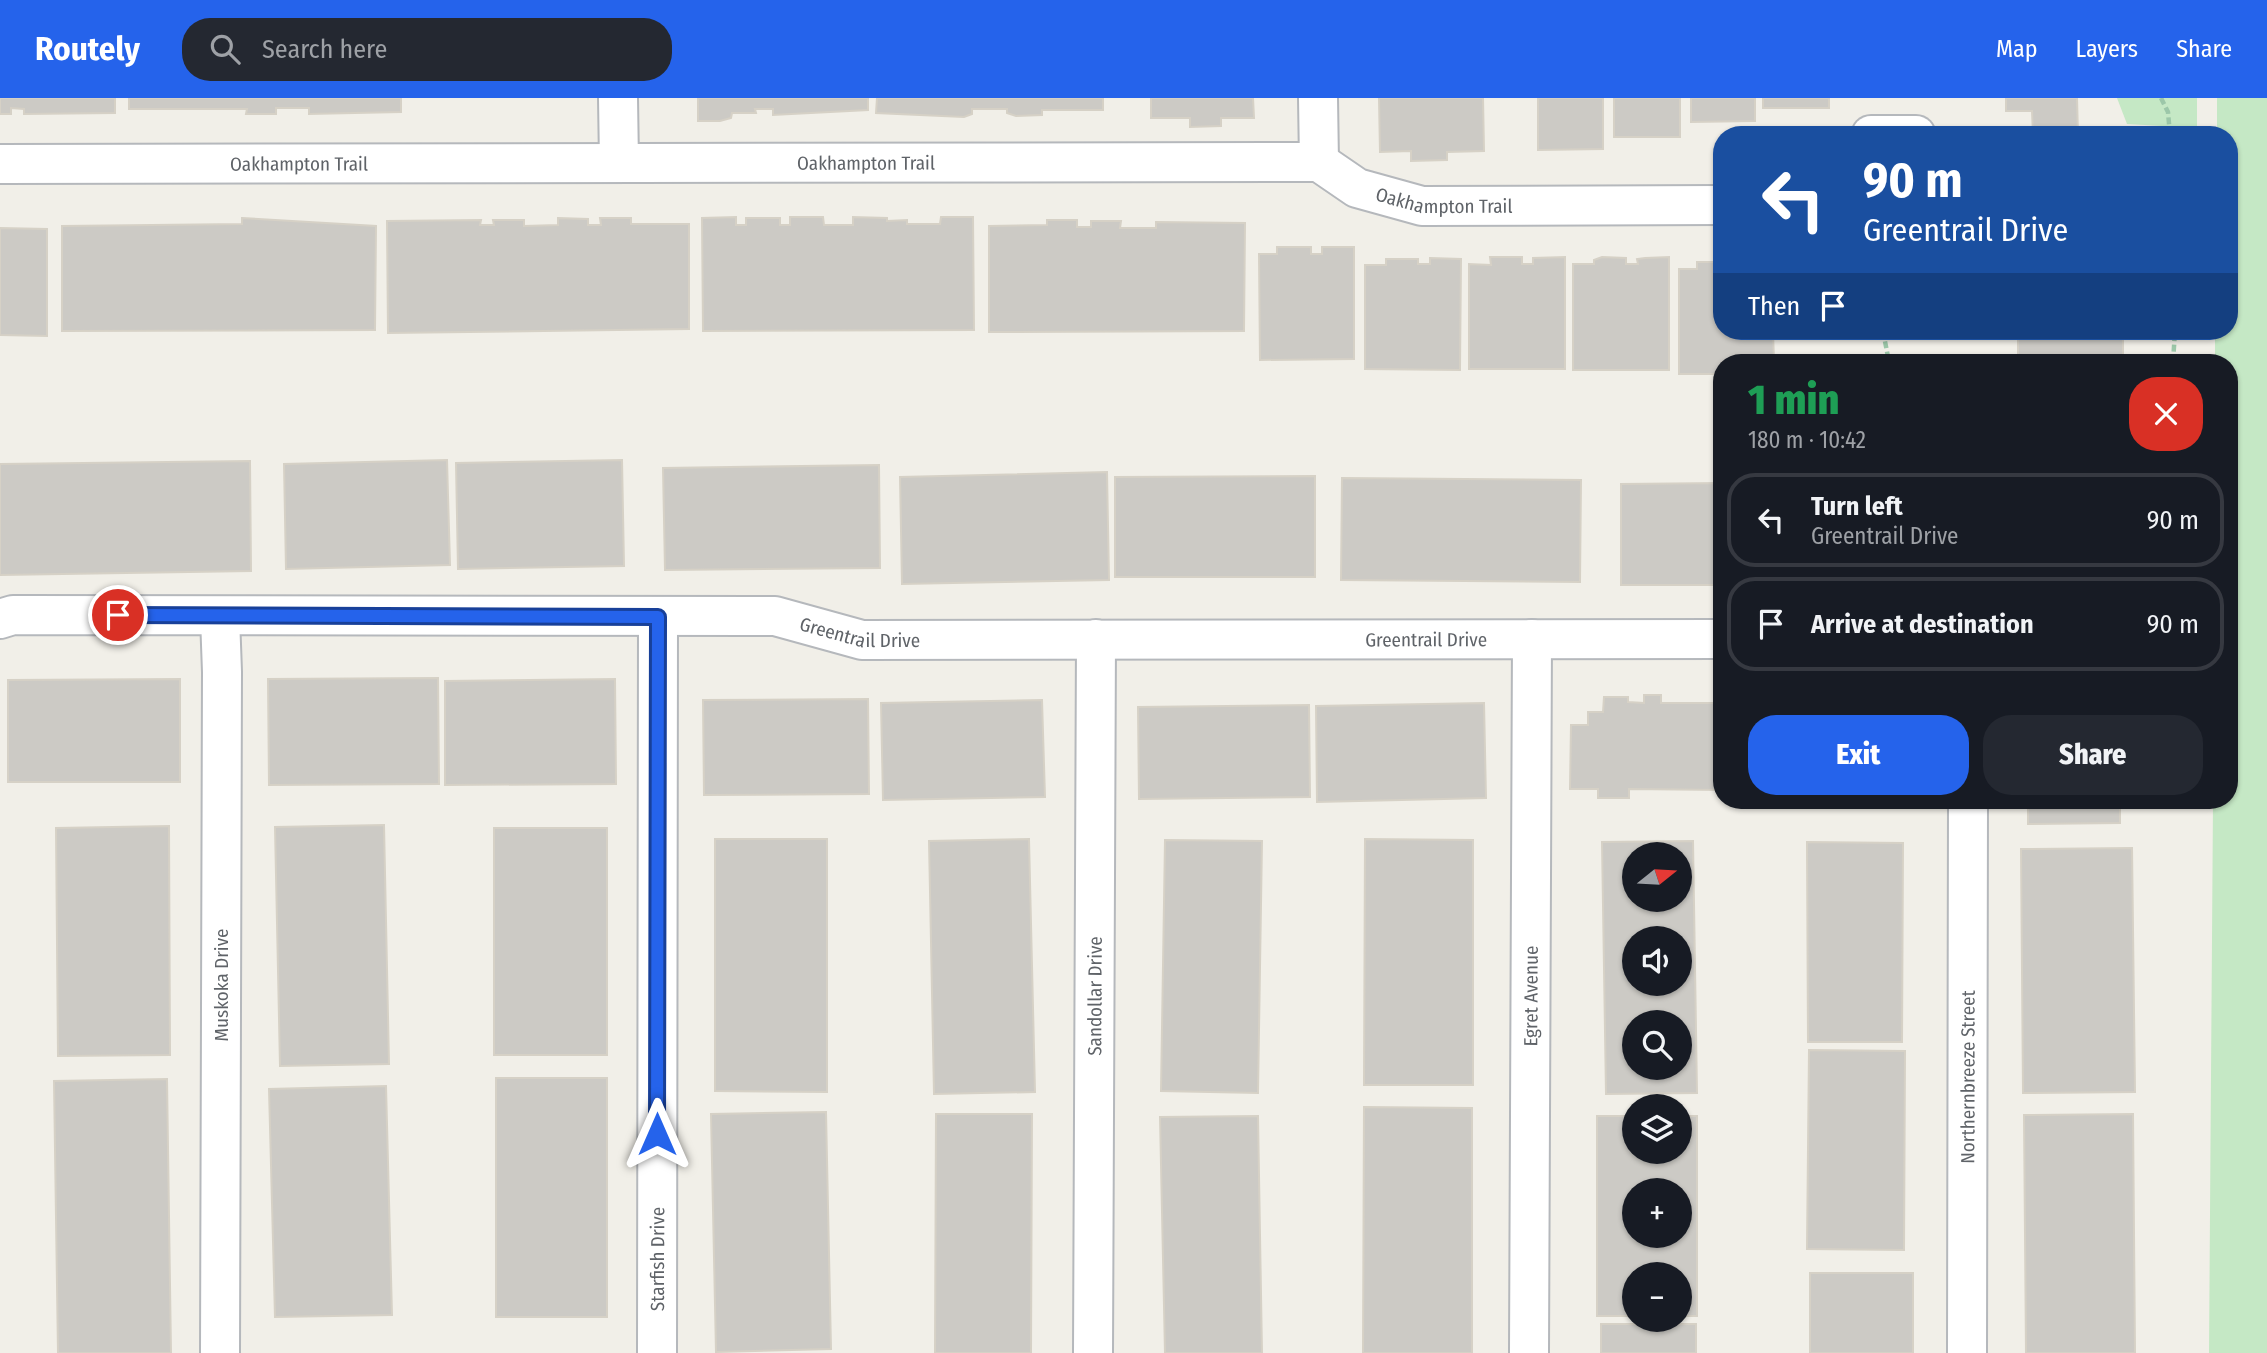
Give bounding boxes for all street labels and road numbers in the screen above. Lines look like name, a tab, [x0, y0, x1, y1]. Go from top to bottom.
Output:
street label: Oakhampton Trail	[230, 152, 368, 176]
street label: Oakhampton Trail	[797, 152, 935, 175]
street label: Oakhampton Trail	[1373, 183, 1512, 218]
street label: Greentrail Drive	[797, 612, 920, 653]
street label: Greentrail Drive	[1365, 628, 1487, 651]
street label: Muskoka Drive	[210, 929, 233, 1041]
street label: Sandollar Drive	[1083, 936, 1107, 1056]
street label: Egret Avenue	[1519, 946, 1543, 1046]
street label: Northernbreeze Street	[1956, 990, 1980, 1164]
street label: Starfish Drive	[646, 1207, 669, 1311]

